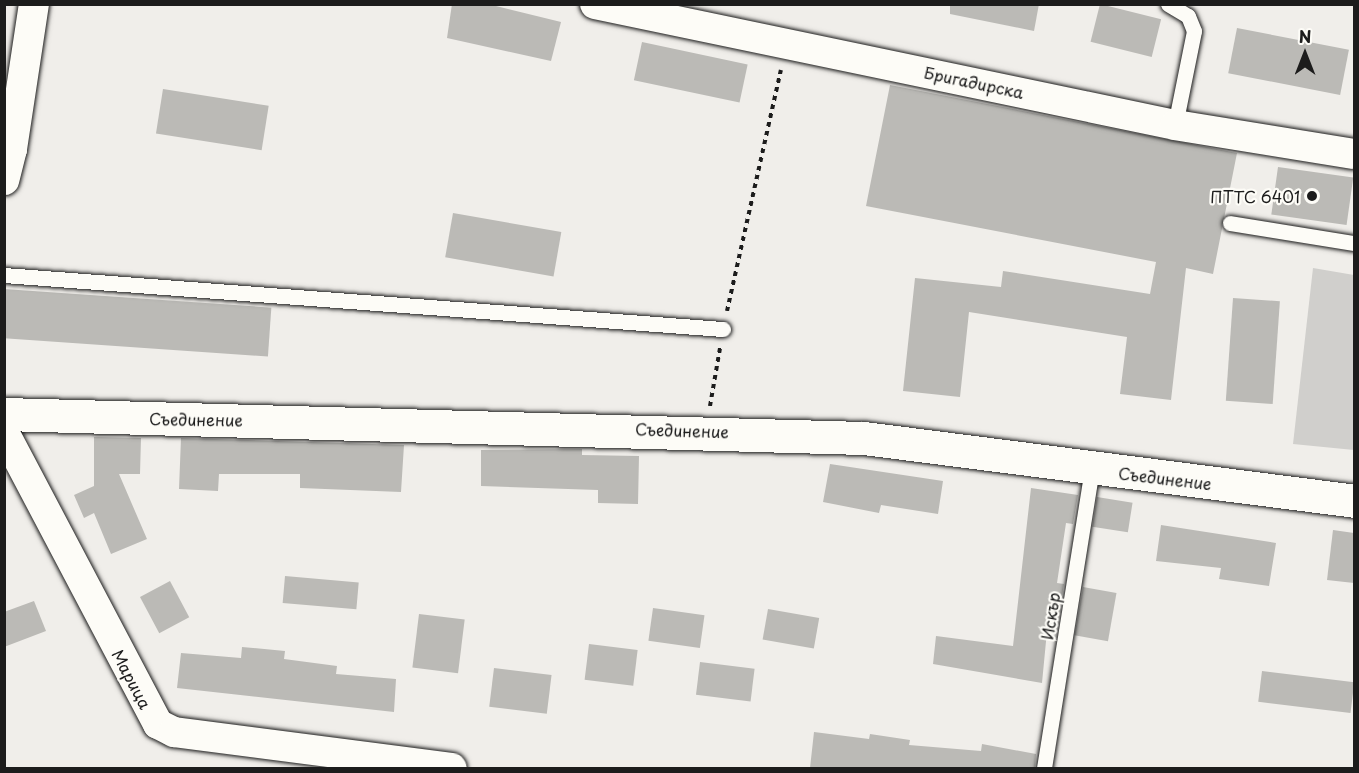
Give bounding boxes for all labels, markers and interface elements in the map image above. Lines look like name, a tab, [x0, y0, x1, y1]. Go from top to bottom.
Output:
north arrow	[1275, 24, 1335, 84]
text: N	[1299, 24, 1311, 48]
street label: Бригадирска	[923, 62, 1025, 102]
place label: ПТТС 6401	[1210, 186, 1300, 206]
marker: ПТТС 6401	[1305, 189, 1319, 203]
street label: Съединение	[149, 409, 243, 429]
street label: Съединение	[635, 419, 729, 441]
street label: Съединение	[1117, 463, 1213, 493]
street label: Искър	[1037, 591, 1063, 641]
street label: Марица	[108, 646, 156, 712]

